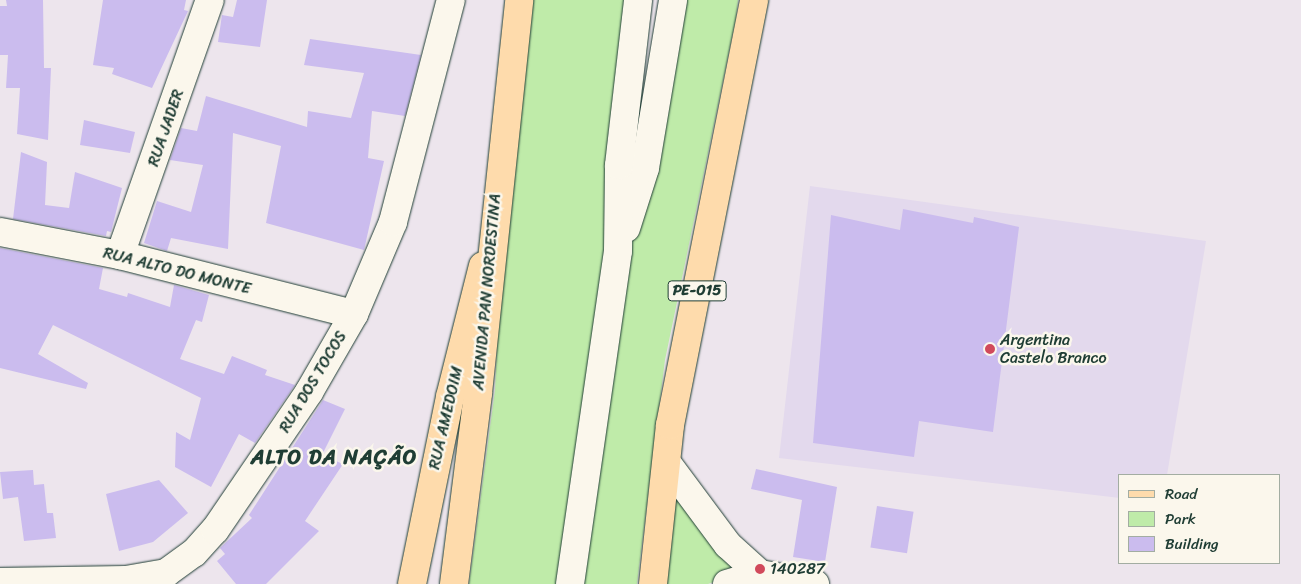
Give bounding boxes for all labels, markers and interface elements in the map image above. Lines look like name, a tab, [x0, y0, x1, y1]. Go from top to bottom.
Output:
street label: RUA JADER	[144, 87, 188, 169]
street label: AVENIDA PAN NORDESTINA	[469, 192, 505, 392]
street label: RUA ALTO DO MONTE	[102, 244, 252, 298]
road number: PE-015	[667, 278, 727, 304]
street label: RUA DOS TOCOS	[275, 327, 351, 437]
place label: Argentina Castelo Branco	[1000, 330, 1107, 368]
marker: Argentina Castelo Branco	[984, 343, 996, 355]
street label: RUA AMEDOIM	[425, 364, 467, 472]
district label: ALTO DA NAÇÃO	[249, 444, 419, 470]
legend	[1118, 474, 1281, 564]
text: Road	[1165, 481, 1197, 507]
text: Park	[1165, 506, 1196, 532]
text: Building	[1165, 531, 1219, 557]
place label: 140287	[770, 559, 825, 579]
marker: 140287	[754, 563, 766, 575]

